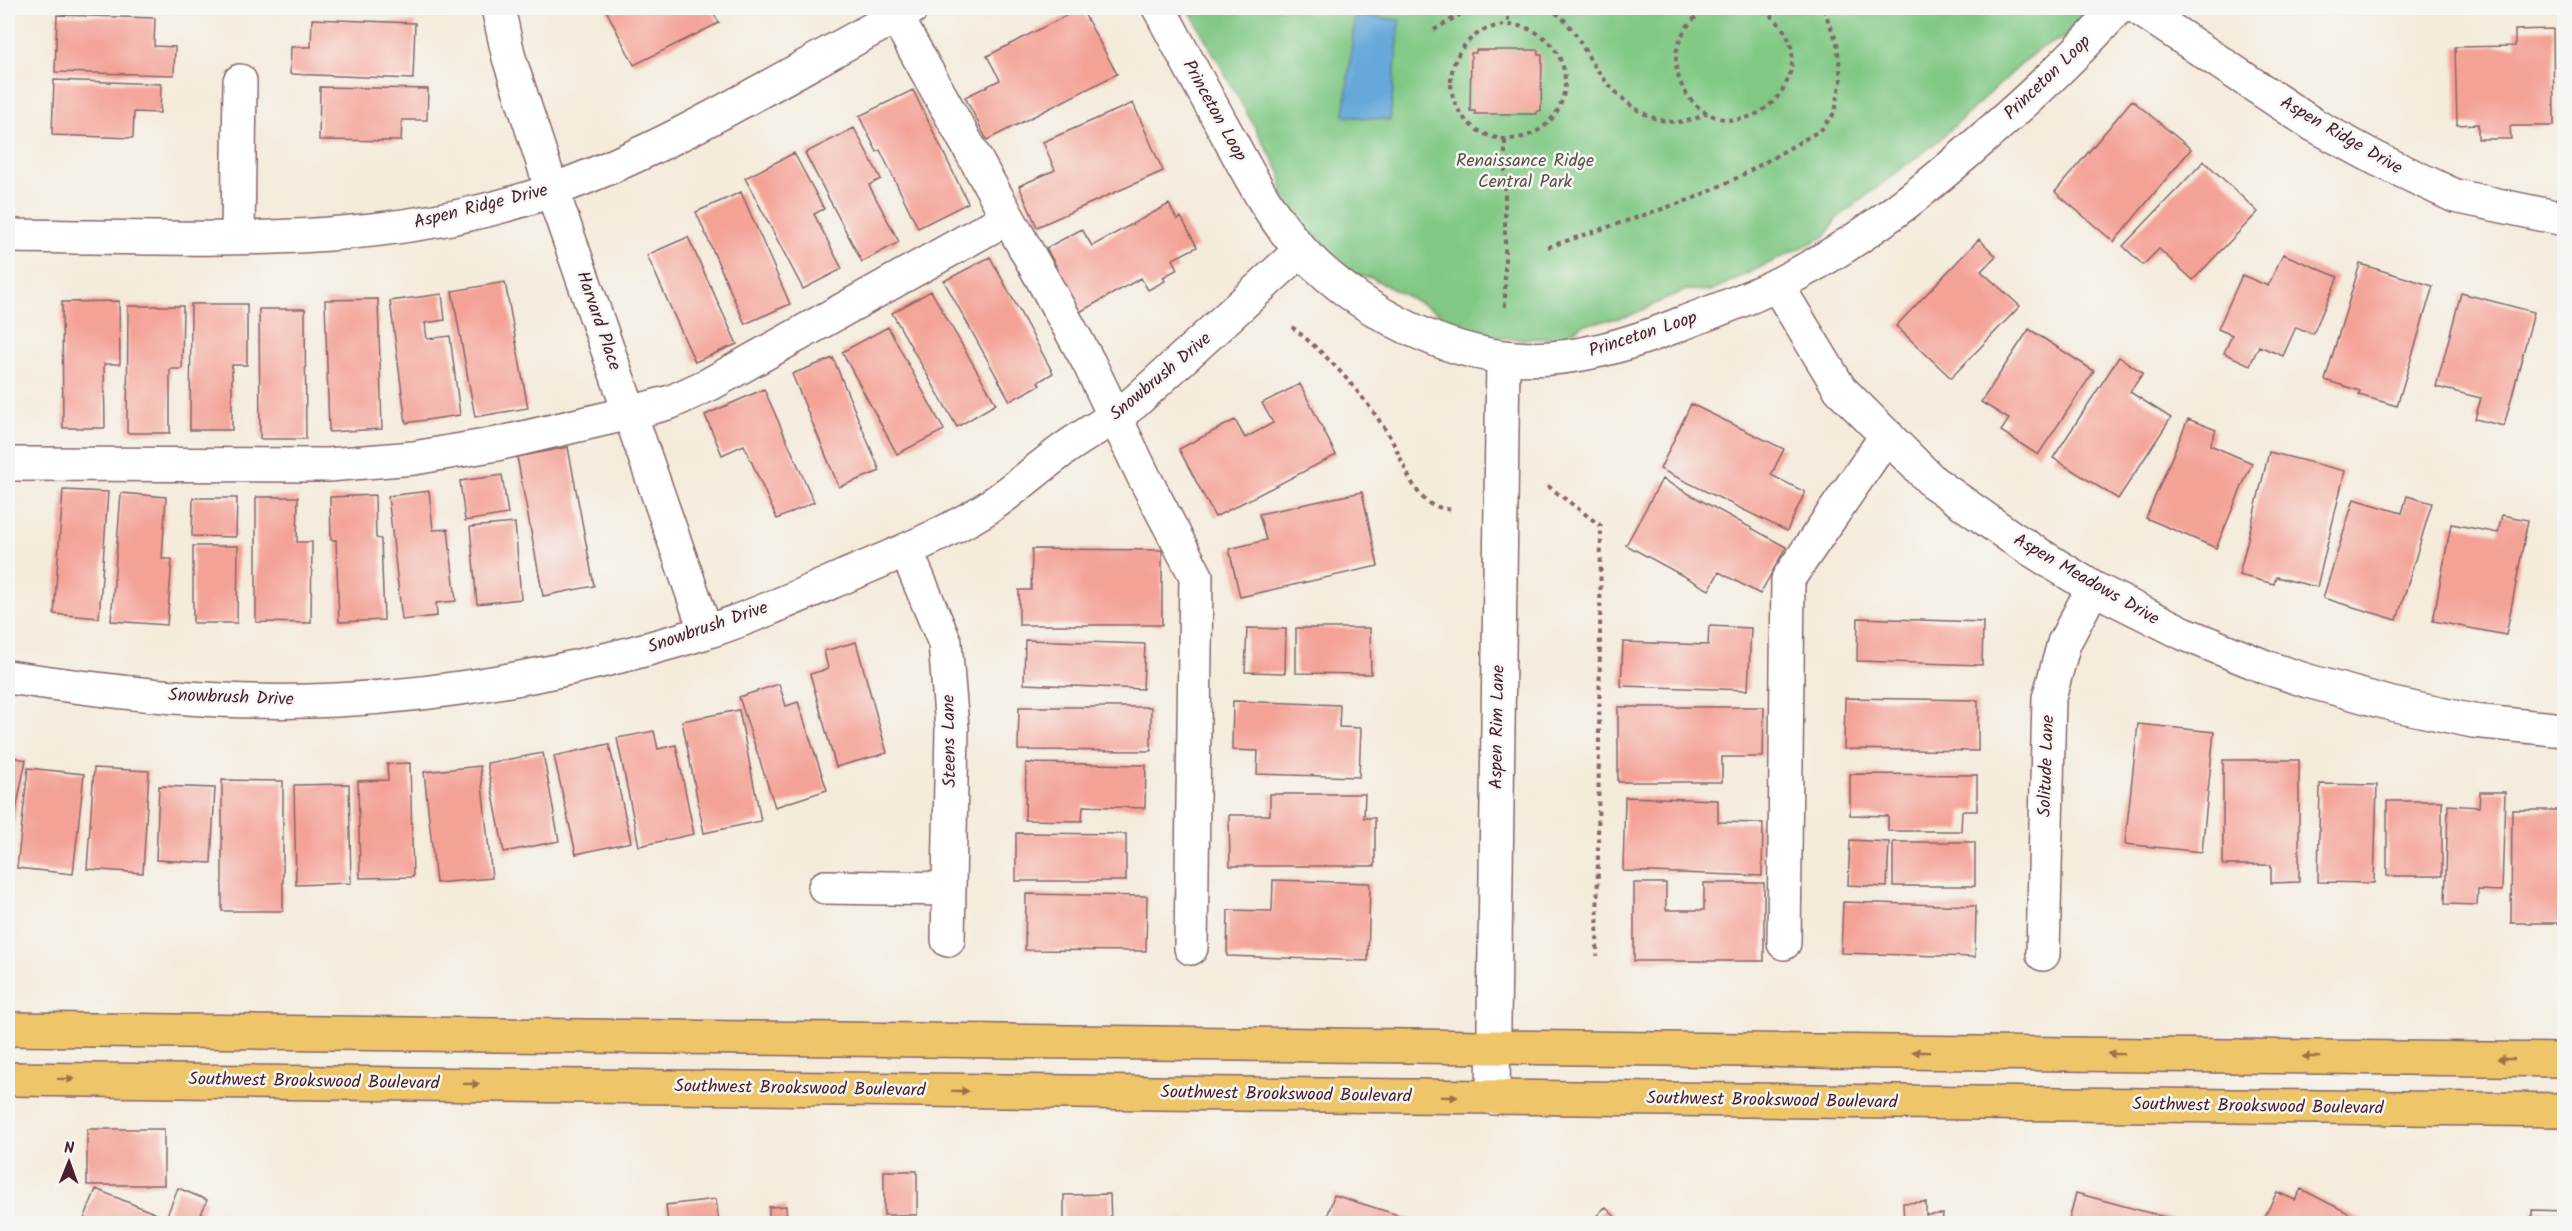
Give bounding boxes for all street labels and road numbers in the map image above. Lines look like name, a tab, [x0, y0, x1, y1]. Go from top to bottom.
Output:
street label: Princeton Loop	[1997, 28, 2099, 127]
street label: Princeton Loop	[1174, 55, 1254, 168]
street label: Aspen Ridge Drive	[2274, 89, 2408, 183]
street label: Aspen Ridge Drive	[411, 176, 551, 238]
street label: Harvard Place	[567, 267, 629, 375]
street label: Princeton Loop	[1585, 304, 1701, 366]
street label: Snowbrush Drive	[1104, 326, 1218, 428]
street label: Aspen Meadows Drive	[2007, 526, 2165, 634]
street label: Snowbrush Drive	[644, 594, 772, 662]
street label: Aspen Rim Lane	[1482, 665, 1514, 789]
street label: Snowbrush Drive	[168, 681, 294, 715]
street label: Steens Lane	[935, 694, 965, 788]
street label: Solitude Lane	[2031, 714, 2063, 818]
street label: Southwest Brookswood Boulevard	[188, 1065, 441, 1099]
street label: Southwest Brookswood Boulevard	[674, 1072, 927, 1106]
street label: Southwest Brookswood Boulevard	[1160, 1078, 1413, 1112]
street label: Southwest Brookswood Boulevard	[1646, 1084, 1899, 1118]
street label: Southwest Brookswood Boulevard	[2132, 1090, 2385, 1124]

